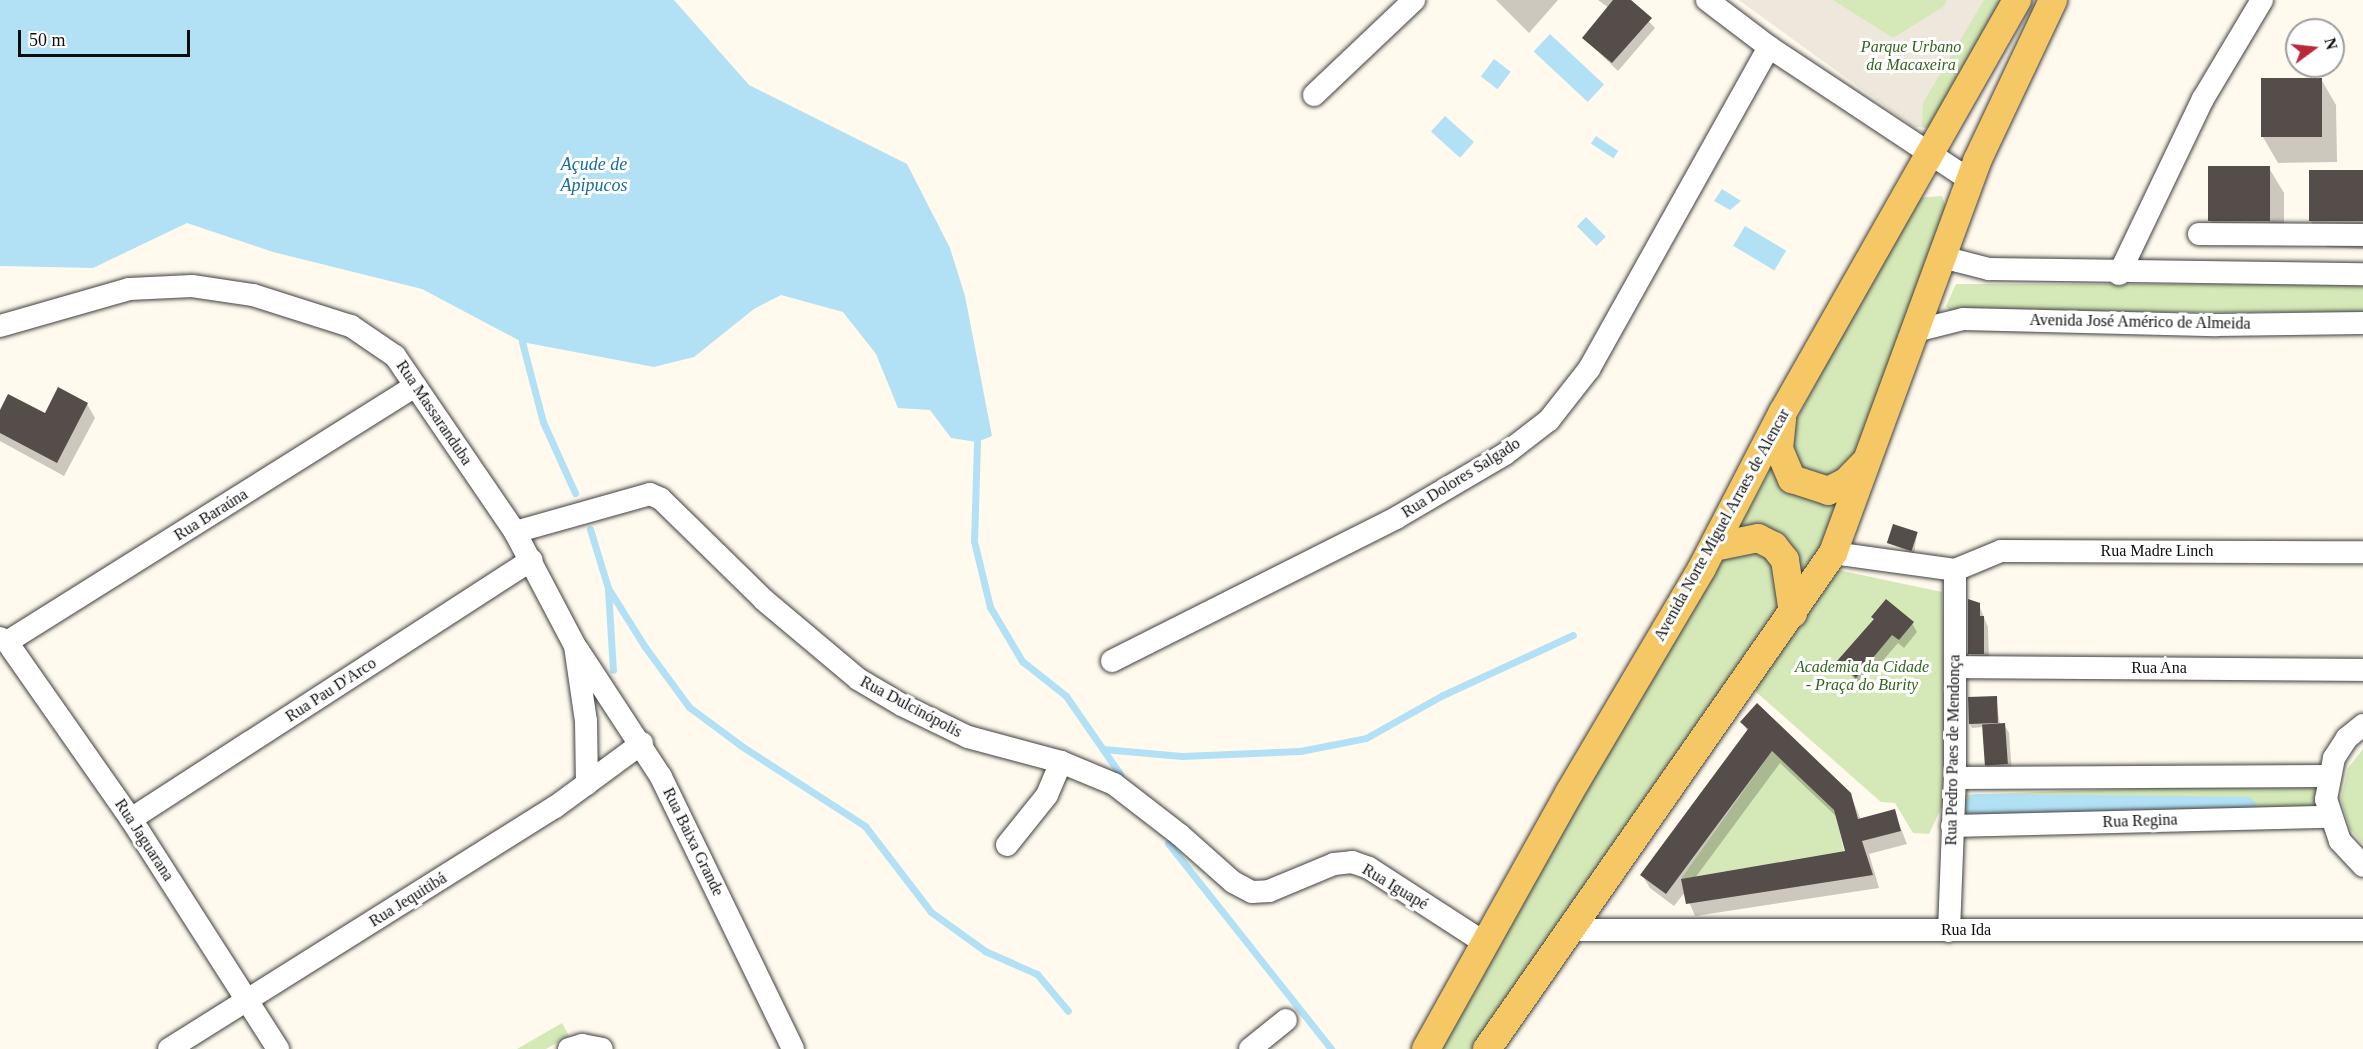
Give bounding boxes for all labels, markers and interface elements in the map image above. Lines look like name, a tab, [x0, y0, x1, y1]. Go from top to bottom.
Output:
scale bar	[21, 18, 194, 56]
north arrow	[2285, 18, 2345, 78]
text: 50 m	[29, 30, 66, 50]
text: N	[2321, 36, 2341, 52]
park label: Parque Urbano da Macaxeira	[1861, 37, 1961, 75]
water label: Açude de Apipucos	[561, 154, 627, 196]
street label: Avenida José Américo de Almeida	[2028, 310, 2252, 334]
street label: Rua Massaranduba	[392, 357, 476, 469]
street label: Avenida Norte Miguel Arraes de Alencar	[1650, 405, 1794, 645]
street label: Rua Dolores Salgado	[1398, 434, 1524, 522]
street label: Rua Baraúna	[171, 485, 251, 545]
street label: Rua Madre Linch	[2101, 541, 2213, 561]
street label: Rua Pau D'Arco	[282, 654, 380, 726]
street label: Rua Pedro Paes de Mendonça	[1942, 654, 1964, 846]
park label: Academia da Cidade - Praça do Burity	[1795, 657, 1929, 695]
street label: Rua Ana	[2131, 658, 2187, 678]
street label: Rua Dulcinópolis	[857, 672, 965, 742]
street label: Rua Baixa Grande	[658, 785, 728, 899]
street label: Rua Jaguarana	[110, 795, 178, 885]
street label: Rua Regina	[2102, 810, 2178, 832]
street label: Rua Iguapé	[1359, 860, 1431, 914]
street label: Rua Jequitibá	[366, 869, 450, 931]
street label: Rua Ida	[1941, 920, 1991, 940]

